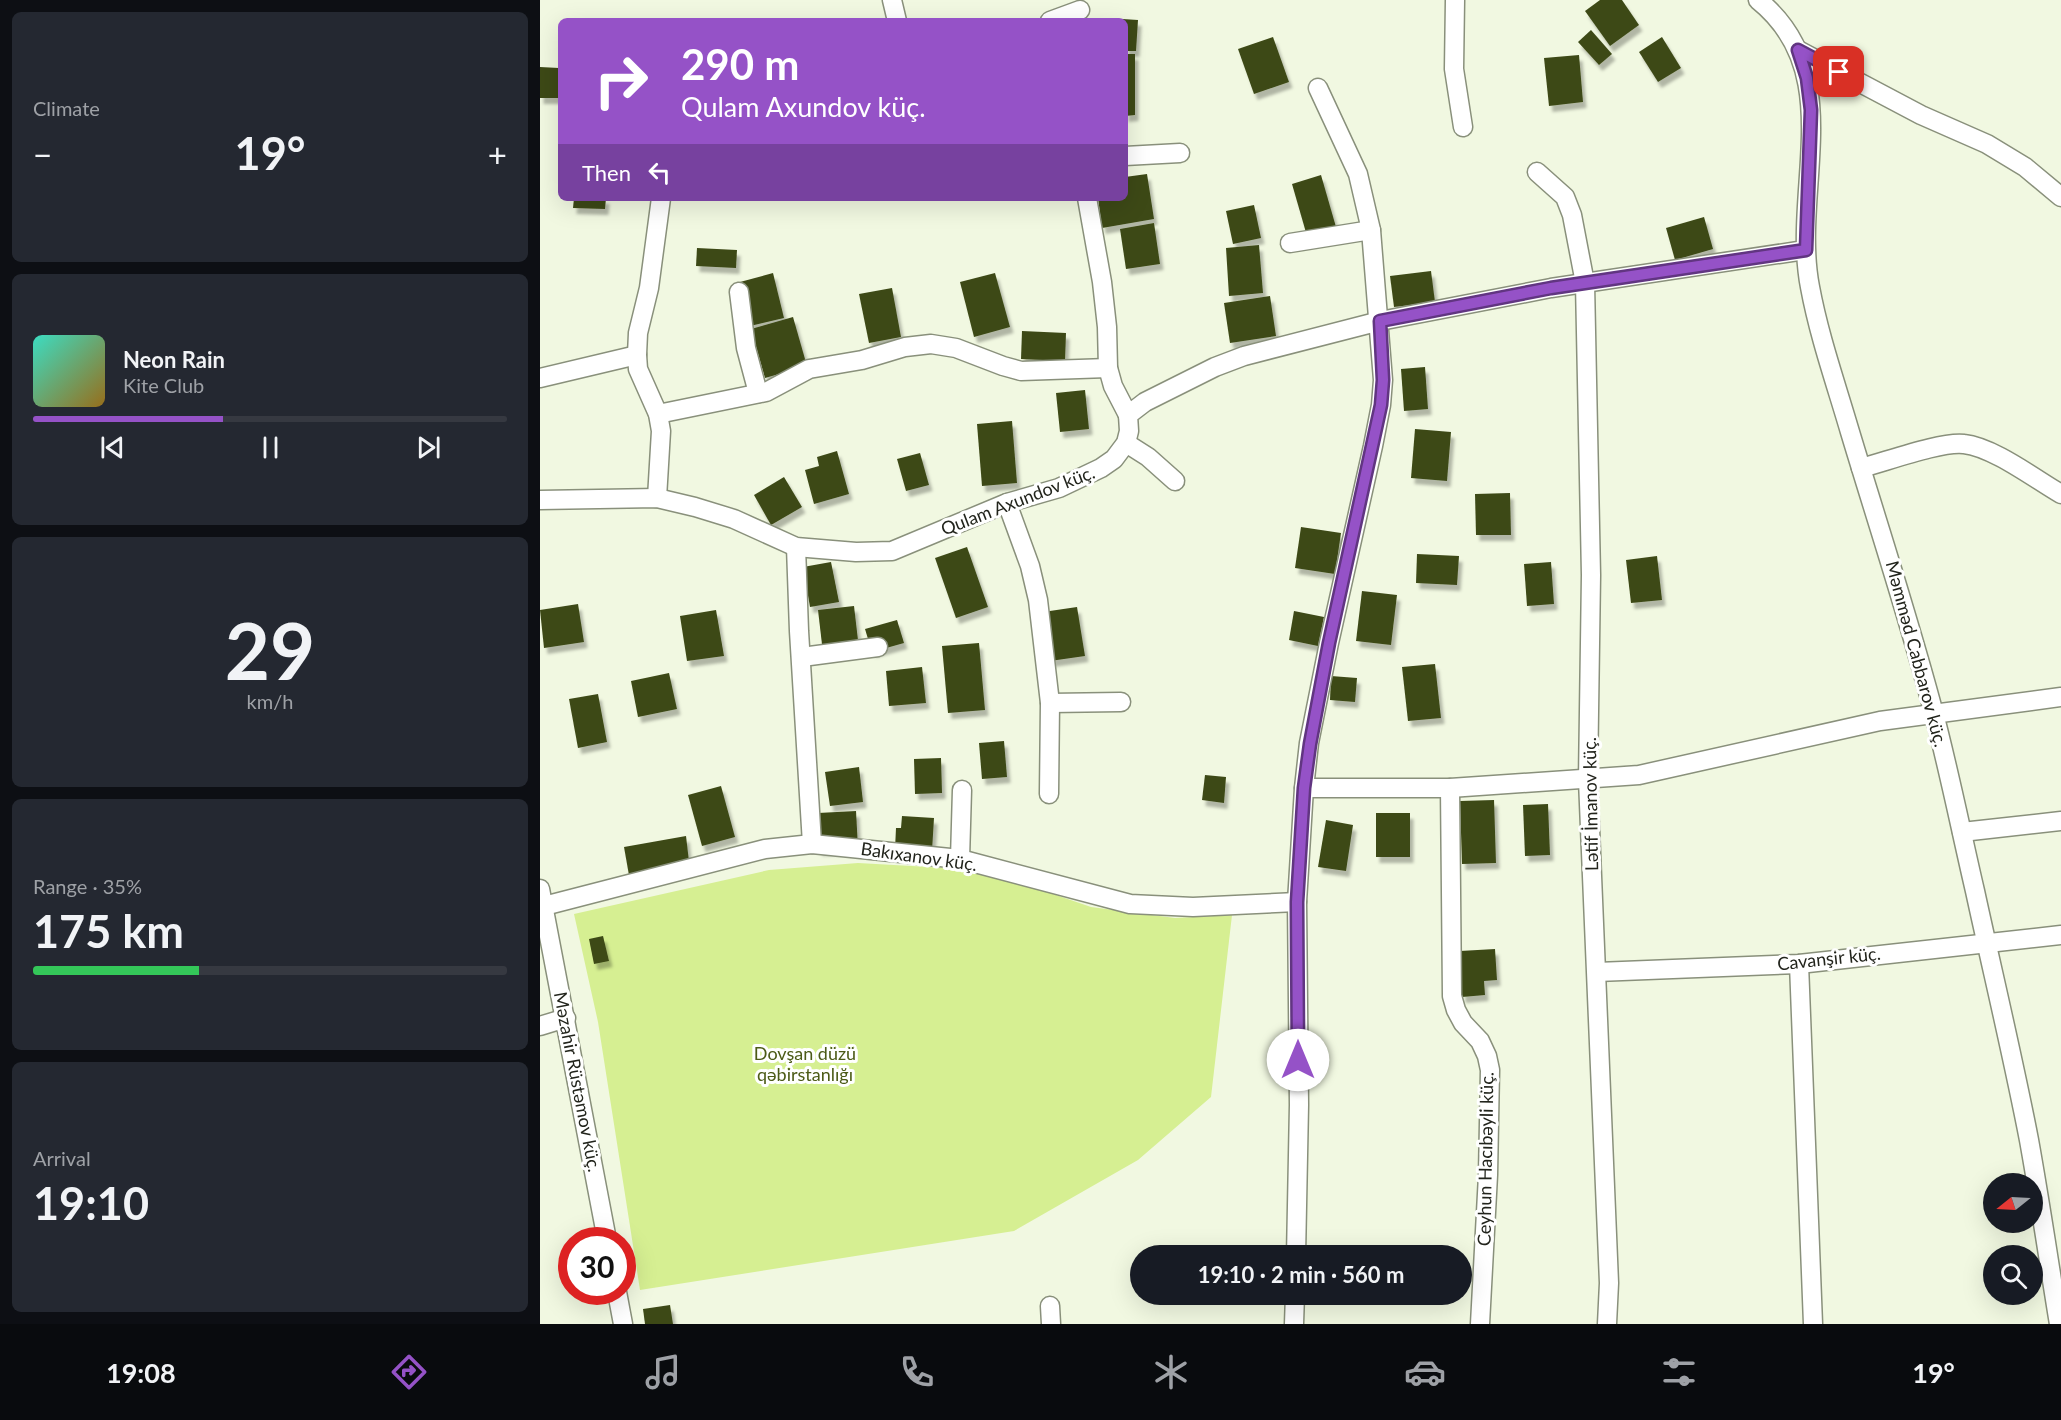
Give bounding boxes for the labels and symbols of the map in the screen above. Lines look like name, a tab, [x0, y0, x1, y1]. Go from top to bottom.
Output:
pin	[1813, 46, 1864, 97]
street label: Qulam Axundov küç.	[938, 461, 1098, 540]
street label: Məmməd Cabbarov küç.	[1882, 558, 1952, 749]
street label: Lətif İmanov küç.	[1578, 737, 1602, 871]
street label: Bakıxanov küç.	[860, 837, 979, 875]
street label: Cavanşir küç.	[1776, 942, 1882, 974]
street label: Məzahir Rüstəmov küç.	[550, 990, 606, 1174]
position arrow	[1266, 1028, 1330, 1092]
park label: Dovşan düzü qəbirstanlığı	[754, 1042, 856, 1085]
street label: Ceyhun Hacıbəyli küç.	[1472, 1072, 1498, 1246]
north arrow	[1983, 1173, 2043, 1233]
speed limit sign: 30	[558, 1227, 636, 1305]

